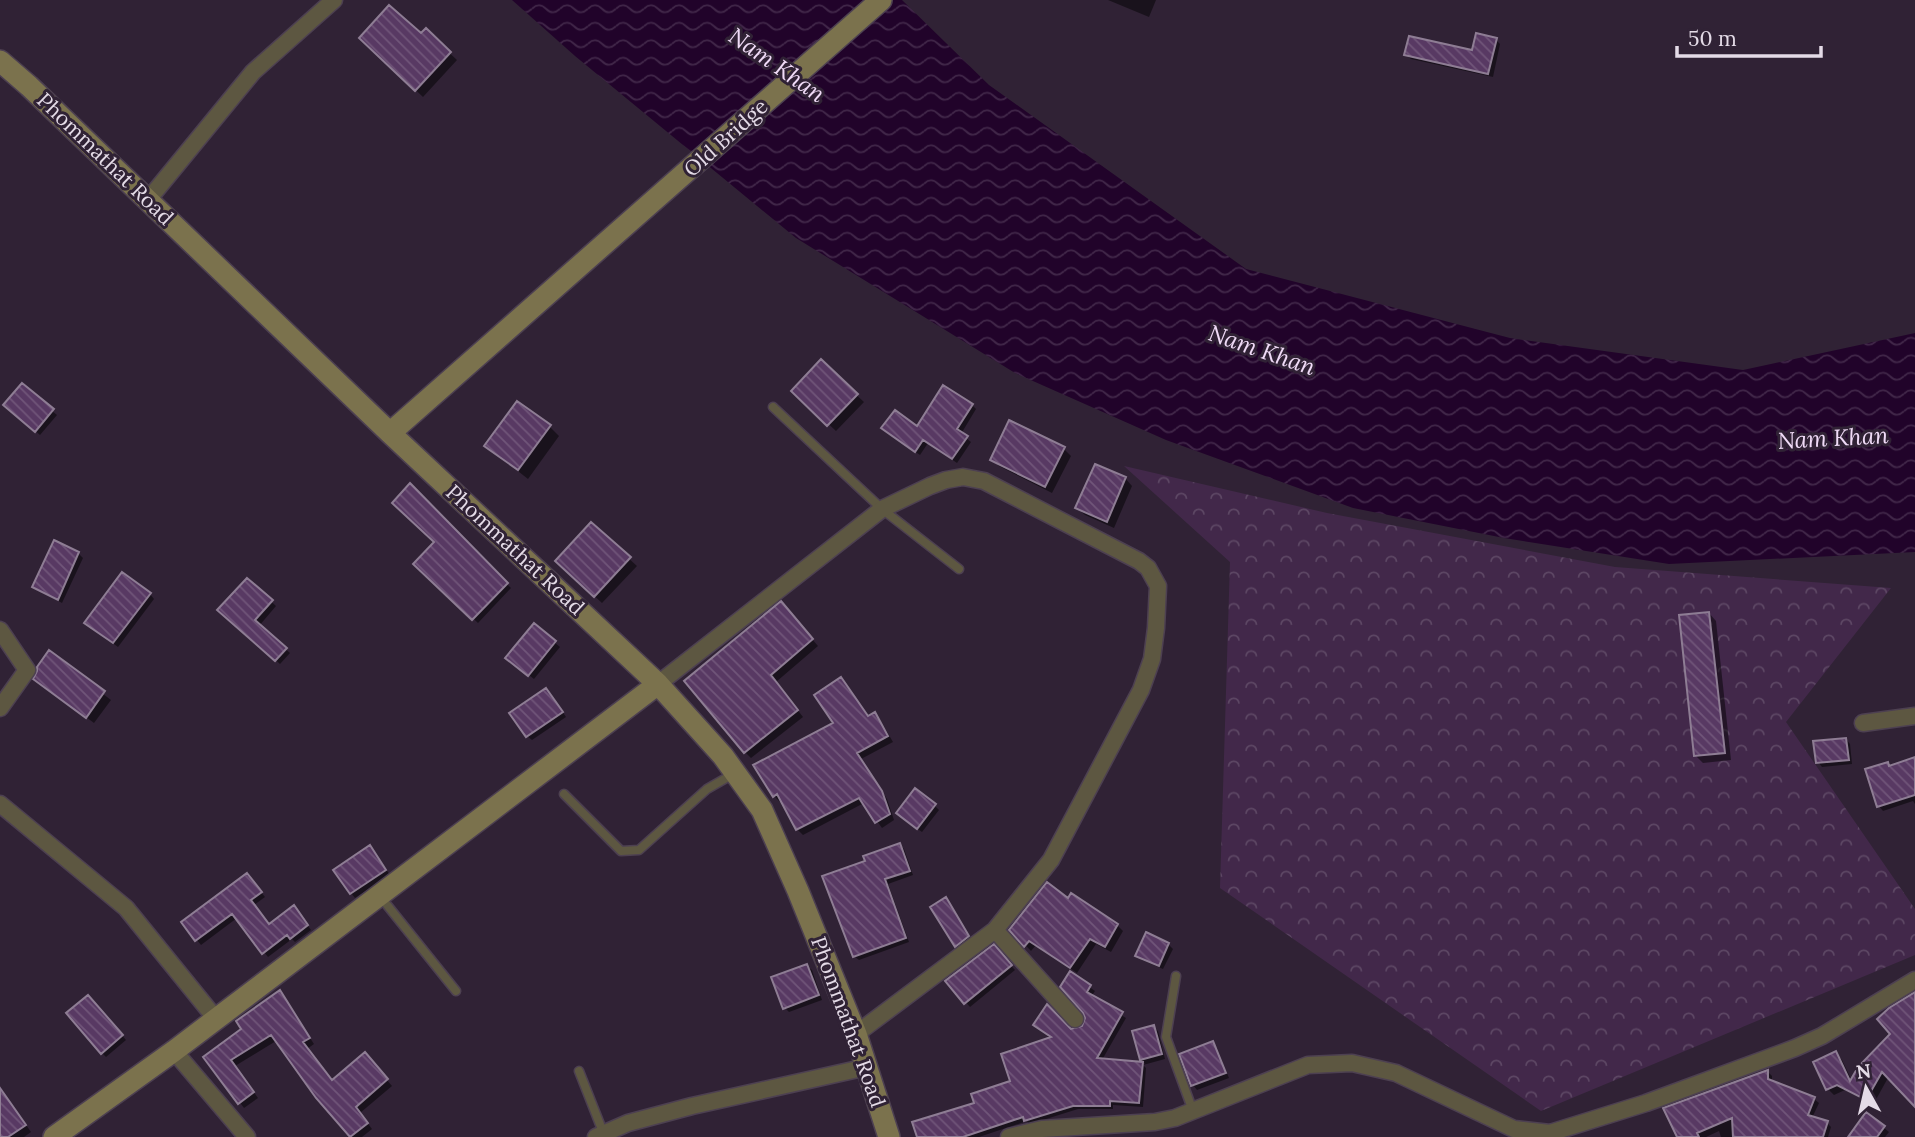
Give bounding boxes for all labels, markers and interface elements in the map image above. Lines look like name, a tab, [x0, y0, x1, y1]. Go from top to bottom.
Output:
scale bar	[1677, 14, 1820, 58]
water label: Nam Khan	[723, 21, 831, 108]
text: 50 m	[1688, 25, 1737, 52]
street label: Phommathat Road	[31, 87, 179, 231]
street label: Old Bridge	[678, 93, 773, 182]
water label: Nam Khan	[1205, 318, 1319, 381]
water label: Nam Khan	[1777, 420, 1889, 455]
street label: Phommathat Road	[441, 479, 590, 621]
street label: Phommathat Road	[805, 933, 892, 1111]
north arrow	[1831, 1053, 1901, 1123]
text: N	[1855, 1058, 1873, 1084]

